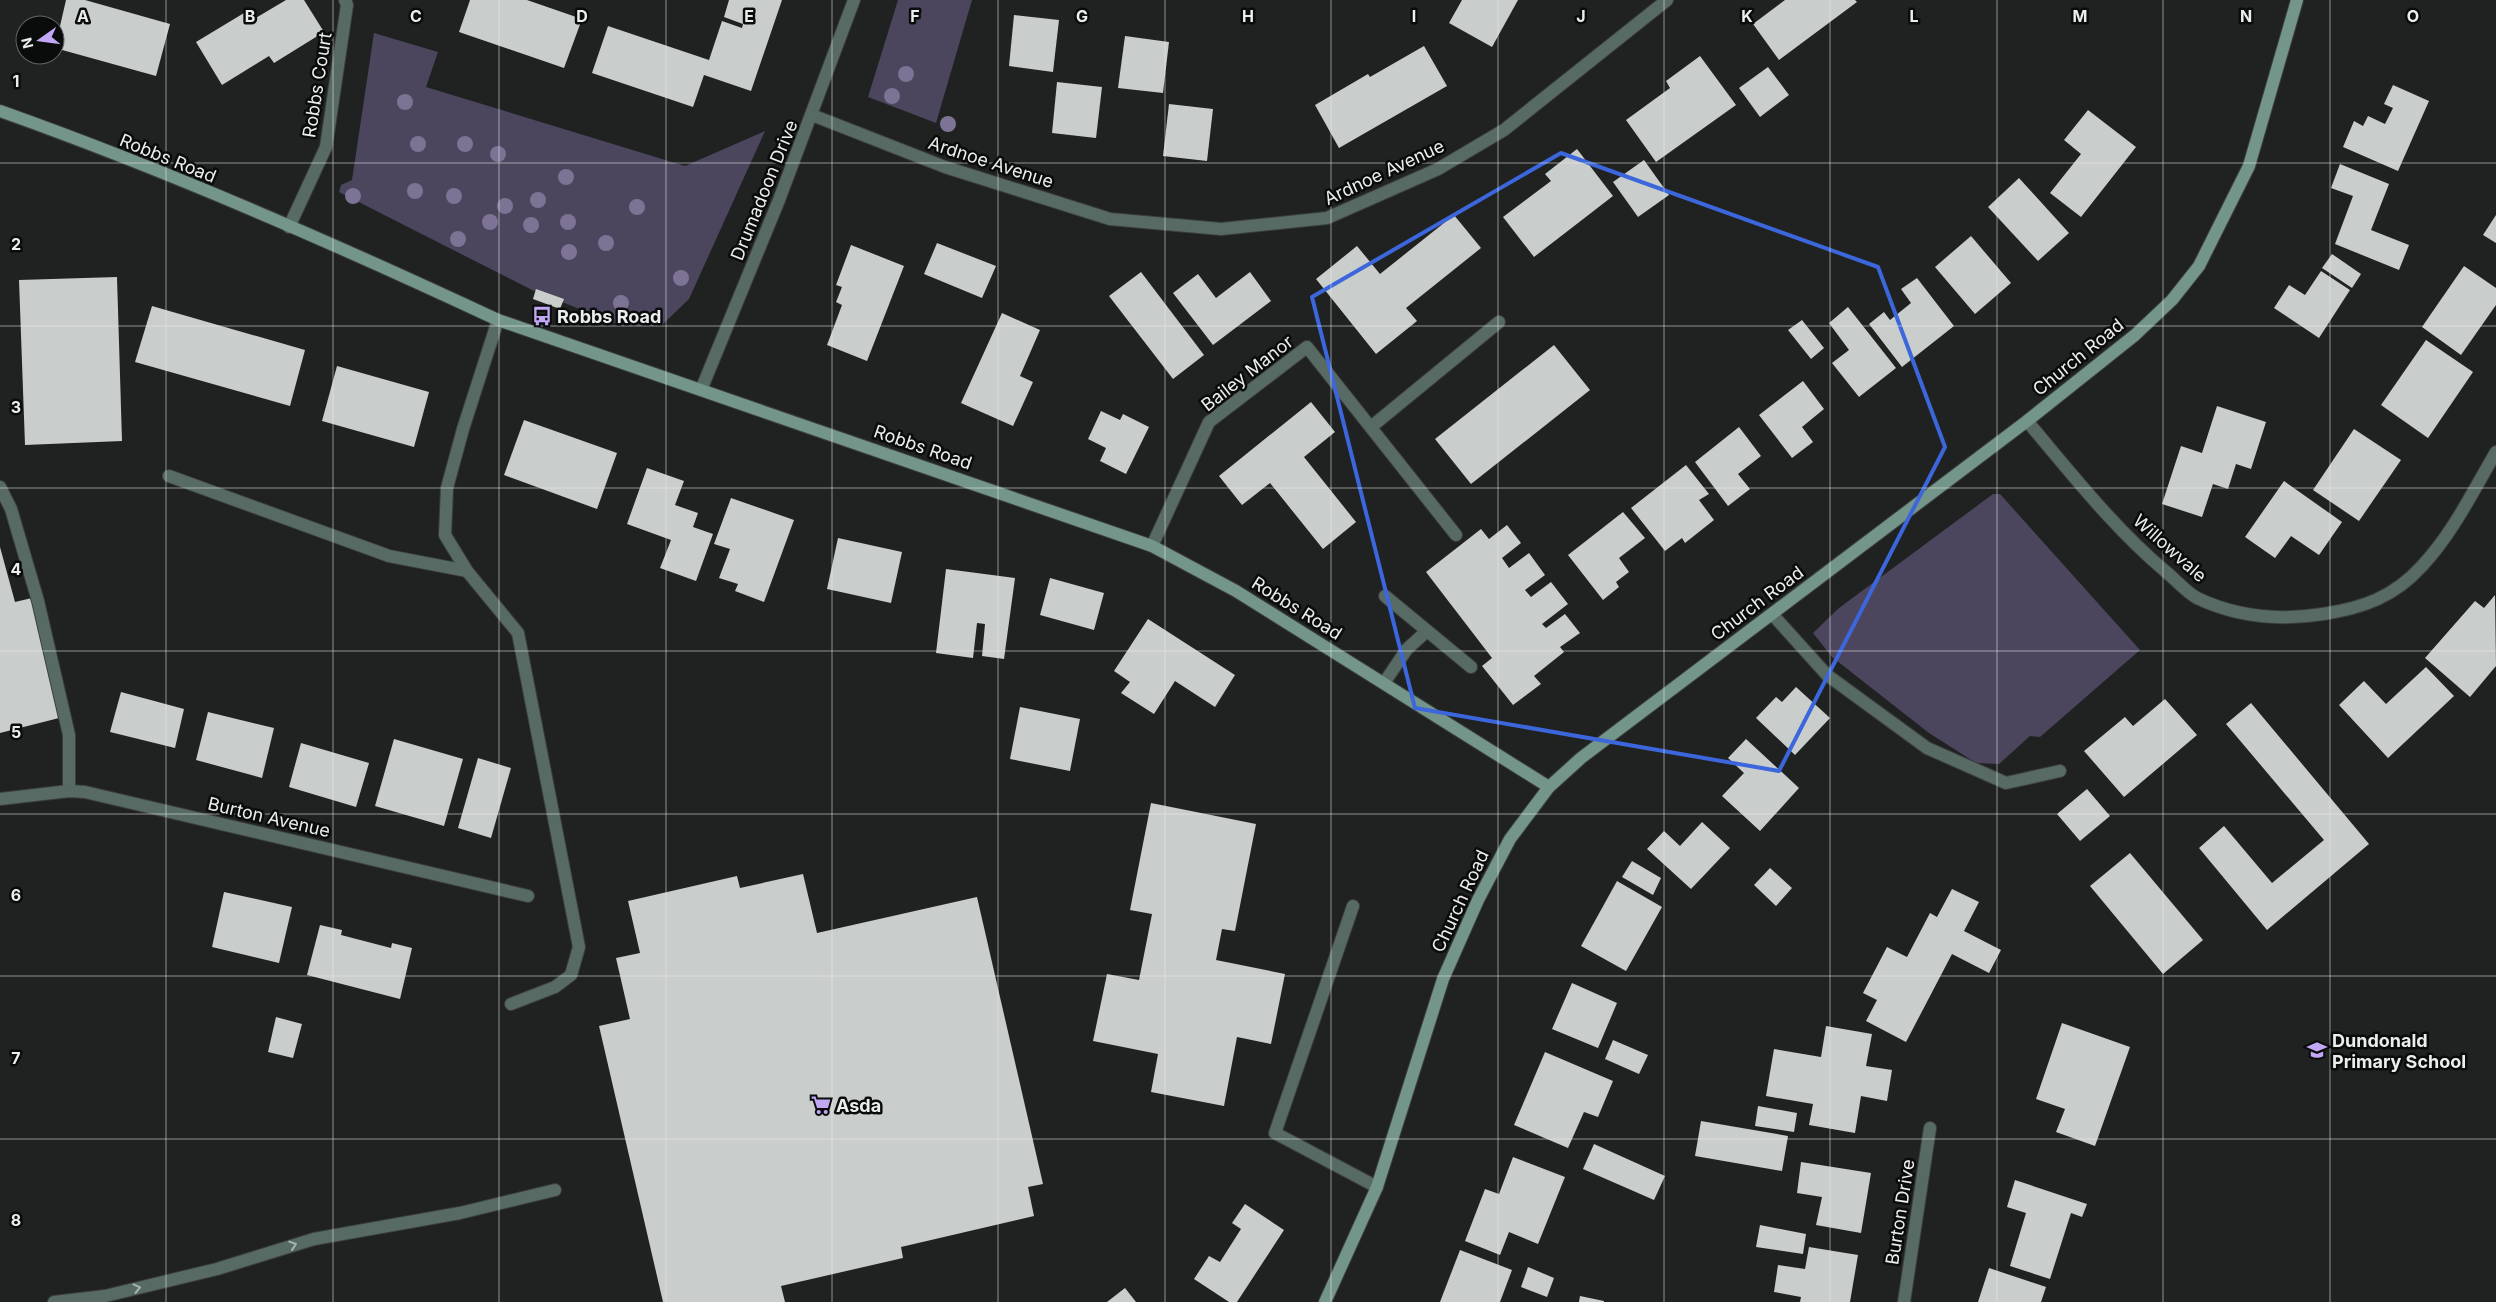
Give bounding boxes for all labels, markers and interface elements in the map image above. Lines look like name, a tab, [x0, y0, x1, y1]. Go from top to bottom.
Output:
text: A	[77, 6, 89, 26]
text: B	[245, 6, 255, 26]
text: C	[410, 6, 422, 26]
text: D	[576, 6, 588, 26]
text: E	[744, 6, 754, 26]
text: F	[910, 6, 920, 26]
text: G	[1076, 6, 1088, 26]
text: H	[1242, 6, 1254, 26]
text: I	[1412, 6, 1416, 26]
text: J	[1576, 6, 1586, 26]
text: K	[1741, 6, 1753, 26]
text: L	[1909, 6, 1919, 26]
text: M	[2073, 6, 2087, 26]
text: N	[2240, 6, 2252, 26]
text: O	[2407, 6, 2419, 26]
north arrow	[15, 15, 65, 65]
street label: Robbs Court	[298, 31, 336, 139]
text: N	[17, 36, 36, 50]
text: 1	[13, 71, 19, 91]
street label: Drumadoon Drive	[726, 117, 802, 263]
street label: Robbs Road	[117, 129, 219, 187]
street label: Ardnoe Avenue	[926, 132, 1056, 192]
street label: Ardnoe Avenue	[1321, 135, 1447, 209]
text: 2	[11, 234, 21, 254]
bus stop icon: Robbs Road	[531, 305, 553, 327]
place label: Robbs Road	[557, 306, 661, 327]
street label: Church Road	[2029, 314, 2127, 400]
street label: Bailey Manor	[1197, 331, 1297, 415]
text: 3	[11, 397, 21, 417]
street label: Robbs Road	[871, 420, 975, 474]
street label: Willowvale	[2129, 510, 2211, 586]
text: 4	[11, 559, 22, 579]
street label: Church Road	[1707, 561, 1807, 645]
street label: Robbs Road	[1248, 572, 1346, 644]
text: 5	[11, 722, 21, 742]
street label: Burton Avenue	[206, 793, 332, 841]
street label: Church Road	[1427, 847, 1493, 955]
text: 6	[11, 885, 21, 905]
place label: Dundonald Primary School	[2332, 1030, 2466, 1072]
school or university icon: Dundonald Primary School	[2306, 1039, 2328, 1061]
text: 7	[11, 1048, 21, 1068]
supermarket icon: Asda	[810, 1094, 832, 1116]
place label: Asda	[836, 1095, 881, 1116]
street label: Burton Drive	[1881, 1158, 1919, 1266]
text: 8	[11, 1210, 21, 1230]
one-way arrow	[289, 1241, 297, 1251]
one-way arrow	[132, 1283, 141, 1294]

